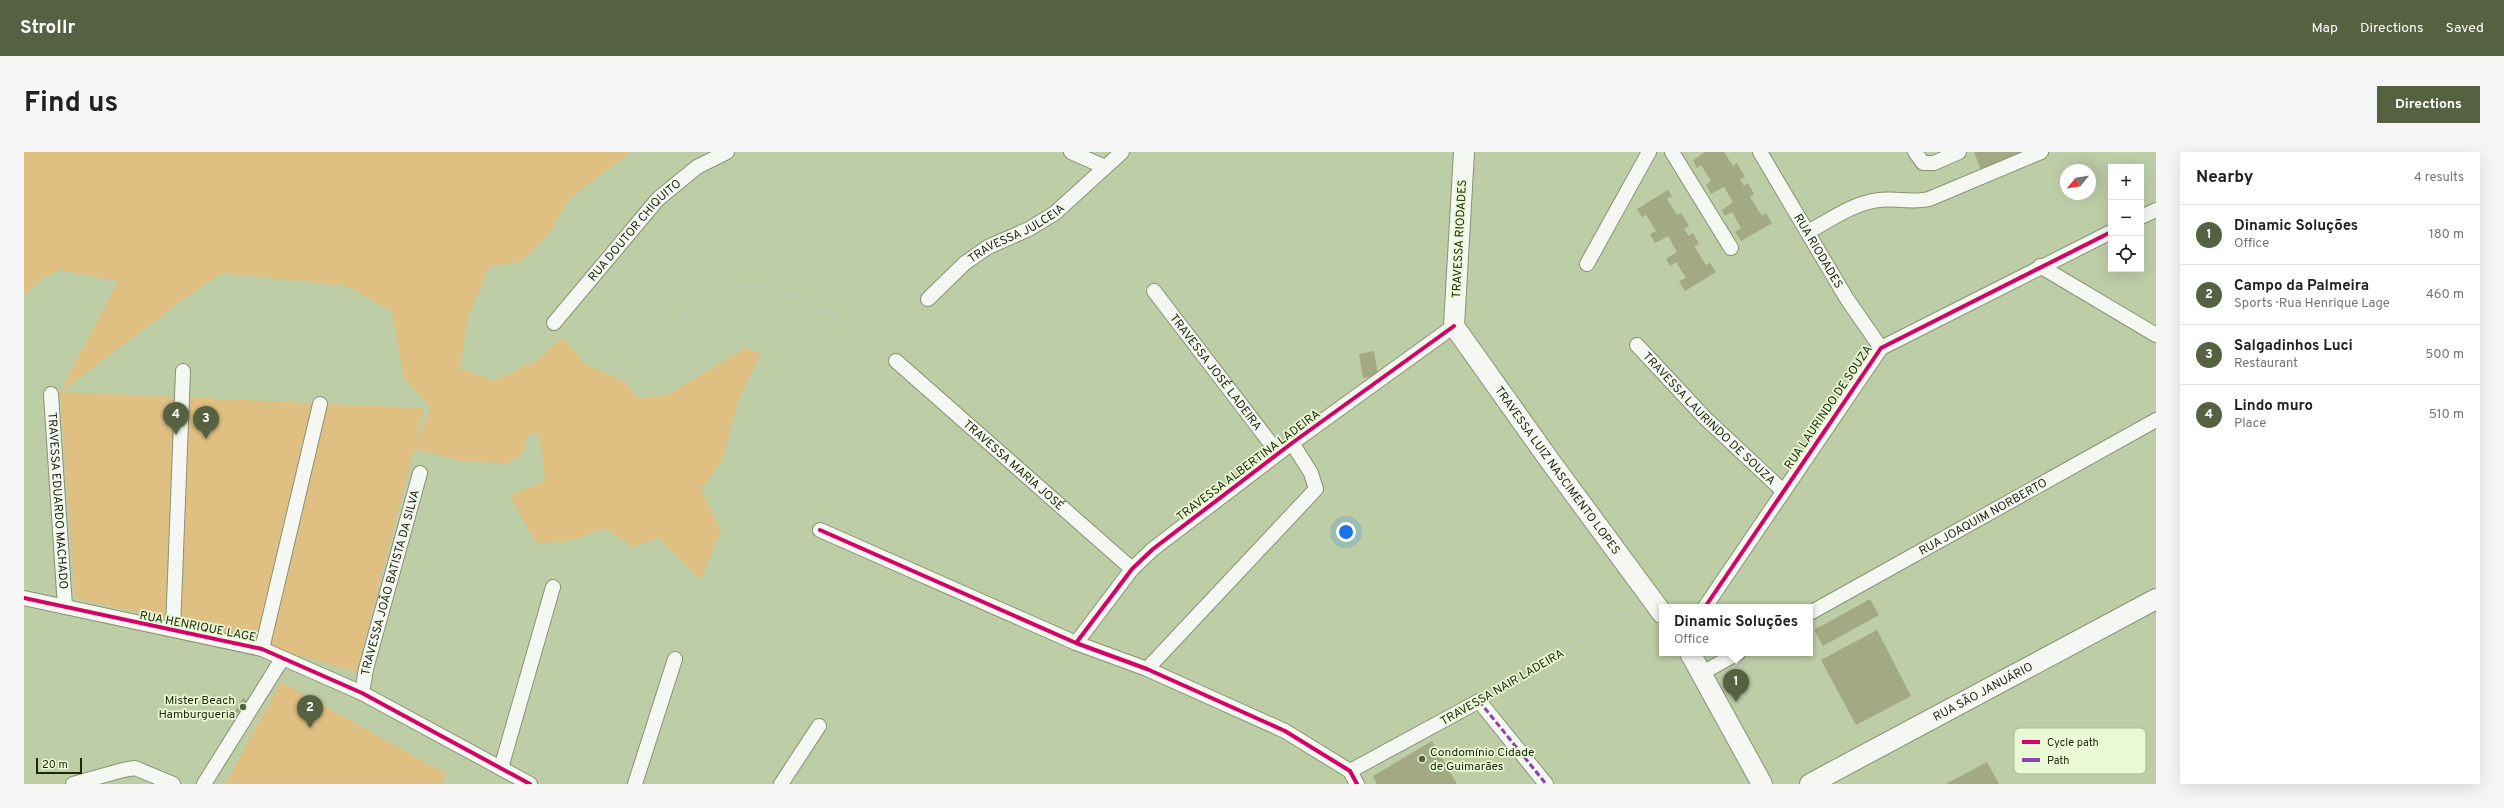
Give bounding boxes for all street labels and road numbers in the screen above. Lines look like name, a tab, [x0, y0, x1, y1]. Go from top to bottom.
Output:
street label: RUA DOUTOR CHIQUITO	[585, 176, 685, 285]
street label: TRAVESSA RIODADES	[1449, 179, 1471, 299]
street label: TRAVESSA JULCEIA	[965, 201, 1069, 267]
street label: RUA RIODADES	[1789, 211, 1846, 292]
street label: TRAVESSA JOSÉ LADEIRA	[1165, 311, 1265, 434]
street label: RUA LAURINDO DE SOUZA	[1781, 342, 1877, 473]
street label: TRAVESSA LAURINDO DE SOUZA	[1639, 349, 1779, 489]
street label: TRAVESSA LUIZ NASCIMENTO LOPES	[1490, 383, 1623, 558]
street label: TRAVESSA ALBERTINA LADEIRA	[1174, 406, 1324, 525]
street label: TRAVESSA EDUARDO MACHADO	[43, 412, 71, 590]
street label: TRAVESSA MARIA JOSÉ	[959, 417, 1067, 514]
street label: RUA JOAQUIM NORBERTO	[1916, 475, 2050, 560]
street label: TRAVESSA JOÃO BATISTA DA SILVA	[358, 488, 424, 677]
street label: RUA HENRIQUE LAGE	[138, 608, 257, 646]
street label: TRAVESSA NAIR LADEIRA	[1438, 646, 1567, 730]
street label: RUA SÃO JANUÁRIO	[1931, 659, 2036, 726]

